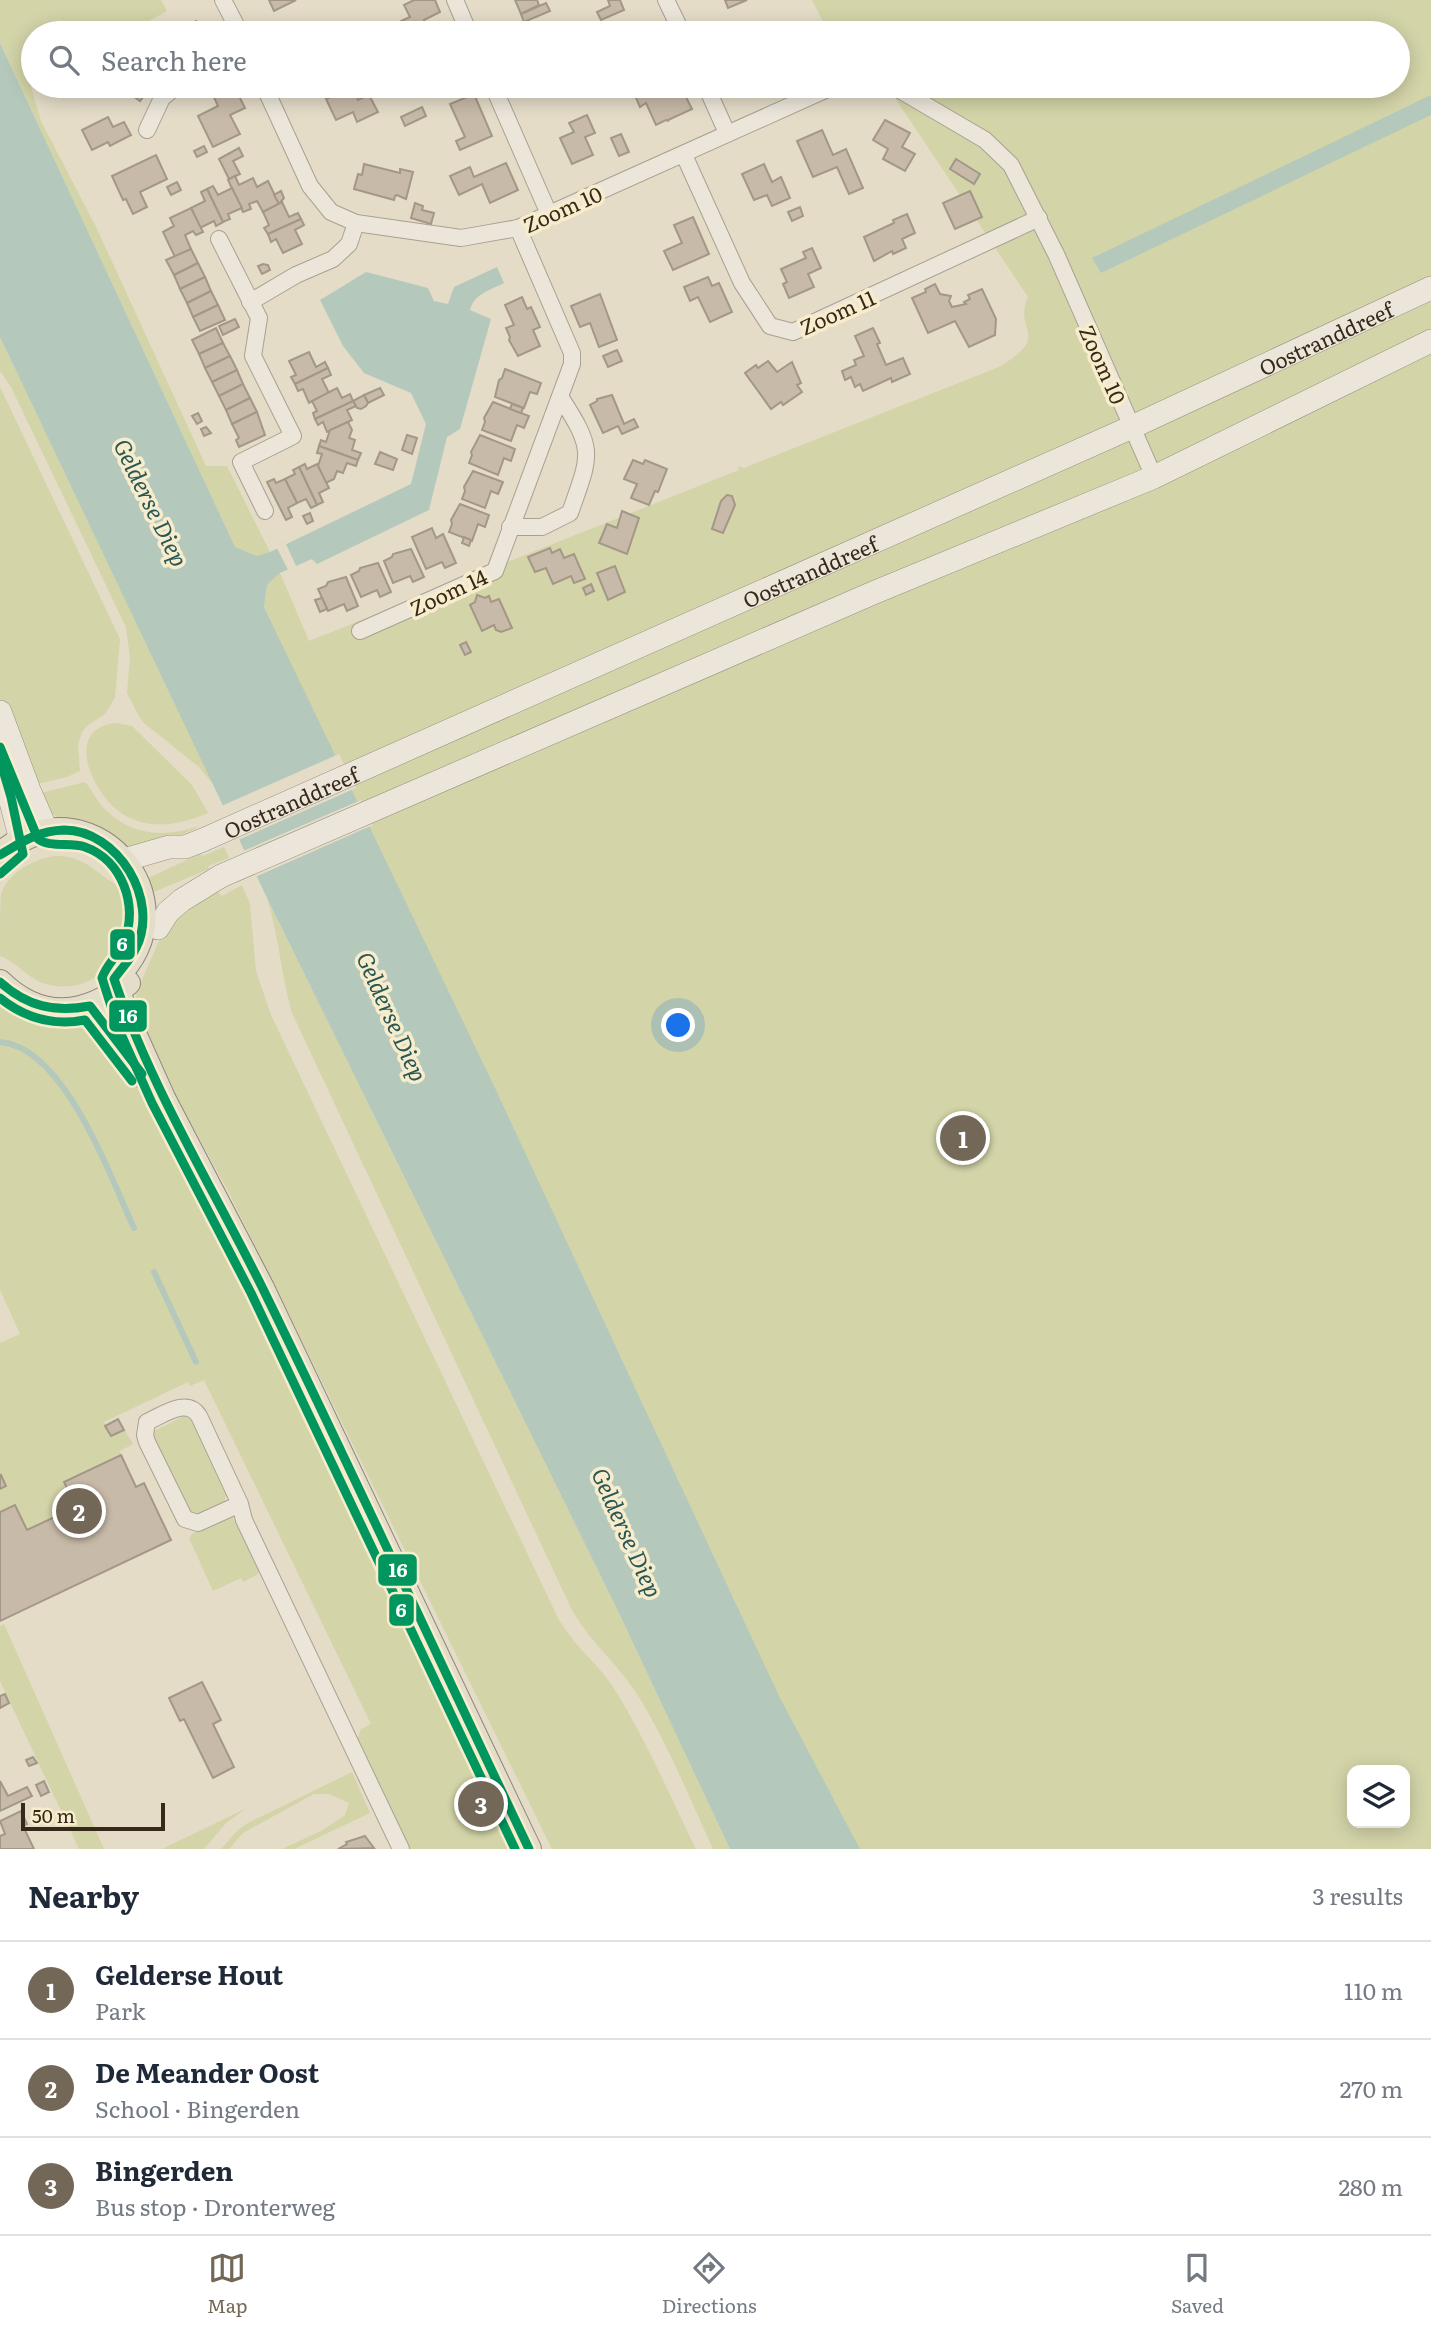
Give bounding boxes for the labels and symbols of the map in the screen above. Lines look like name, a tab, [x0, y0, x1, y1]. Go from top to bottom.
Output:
street label: Zoom 10	[518, 177, 606, 239]
street label: Zoom 11	[794, 280, 880, 341]
street label: Oostranddreef	[1253, 292, 1399, 382]
street label: Zoom 10	[1073, 320, 1135, 408]
water label: Gelderse Diep	[106, 432, 198, 572]
street label: Oostranddreef	[737, 526, 884, 614]
street label: Zoom 14	[404, 559, 492, 622]
street label: Oostranddreef	[218, 757, 365, 845]
line badge: 6	[109, 928, 136, 961]
text: 6	[116, 929, 128, 957]
water label: Gelderse Diep	[349, 946, 437, 1086]
line badge: 16	[108, 999, 148, 1033]
text: 16	[119, 1001, 137, 1029]
your location	[661, 1008, 695, 1042]
pin: 1	[940, 1112, 986, 1164]
water label: Gelderse Diep	[584, 1462, 672, 1602]
pin: 2	[56, 1485, 102, 1537]
line badge: 16	[377, 1553, 418, 1587]
text: 16	[389, 1555, 407, 1583]
line badge: 6	[388, 1593, 415, 1627]
text: 6	[395, 1595, 407, 1623]
pin: 3	[458, 1778, 504, 1830]
scale bar	[21, 1800, 164, 1832]

